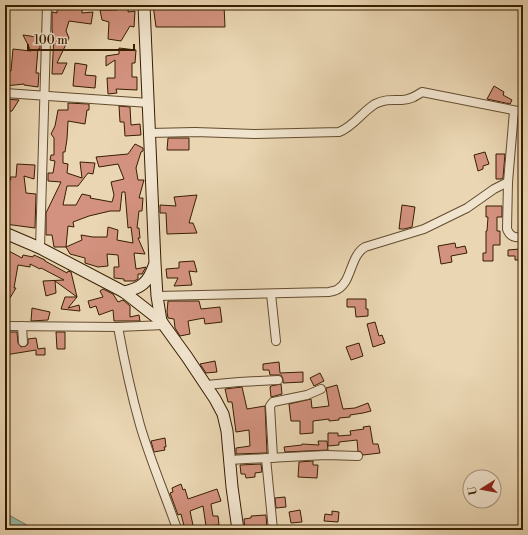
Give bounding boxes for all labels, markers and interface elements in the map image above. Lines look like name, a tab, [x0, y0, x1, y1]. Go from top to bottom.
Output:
scale bar	[28, 26, 134, 52]
text: 100 m	[34, 33, 68, 48]
north arrow	[462, 469, 502, 509]
text: U	[465, 485, 481, 496]

